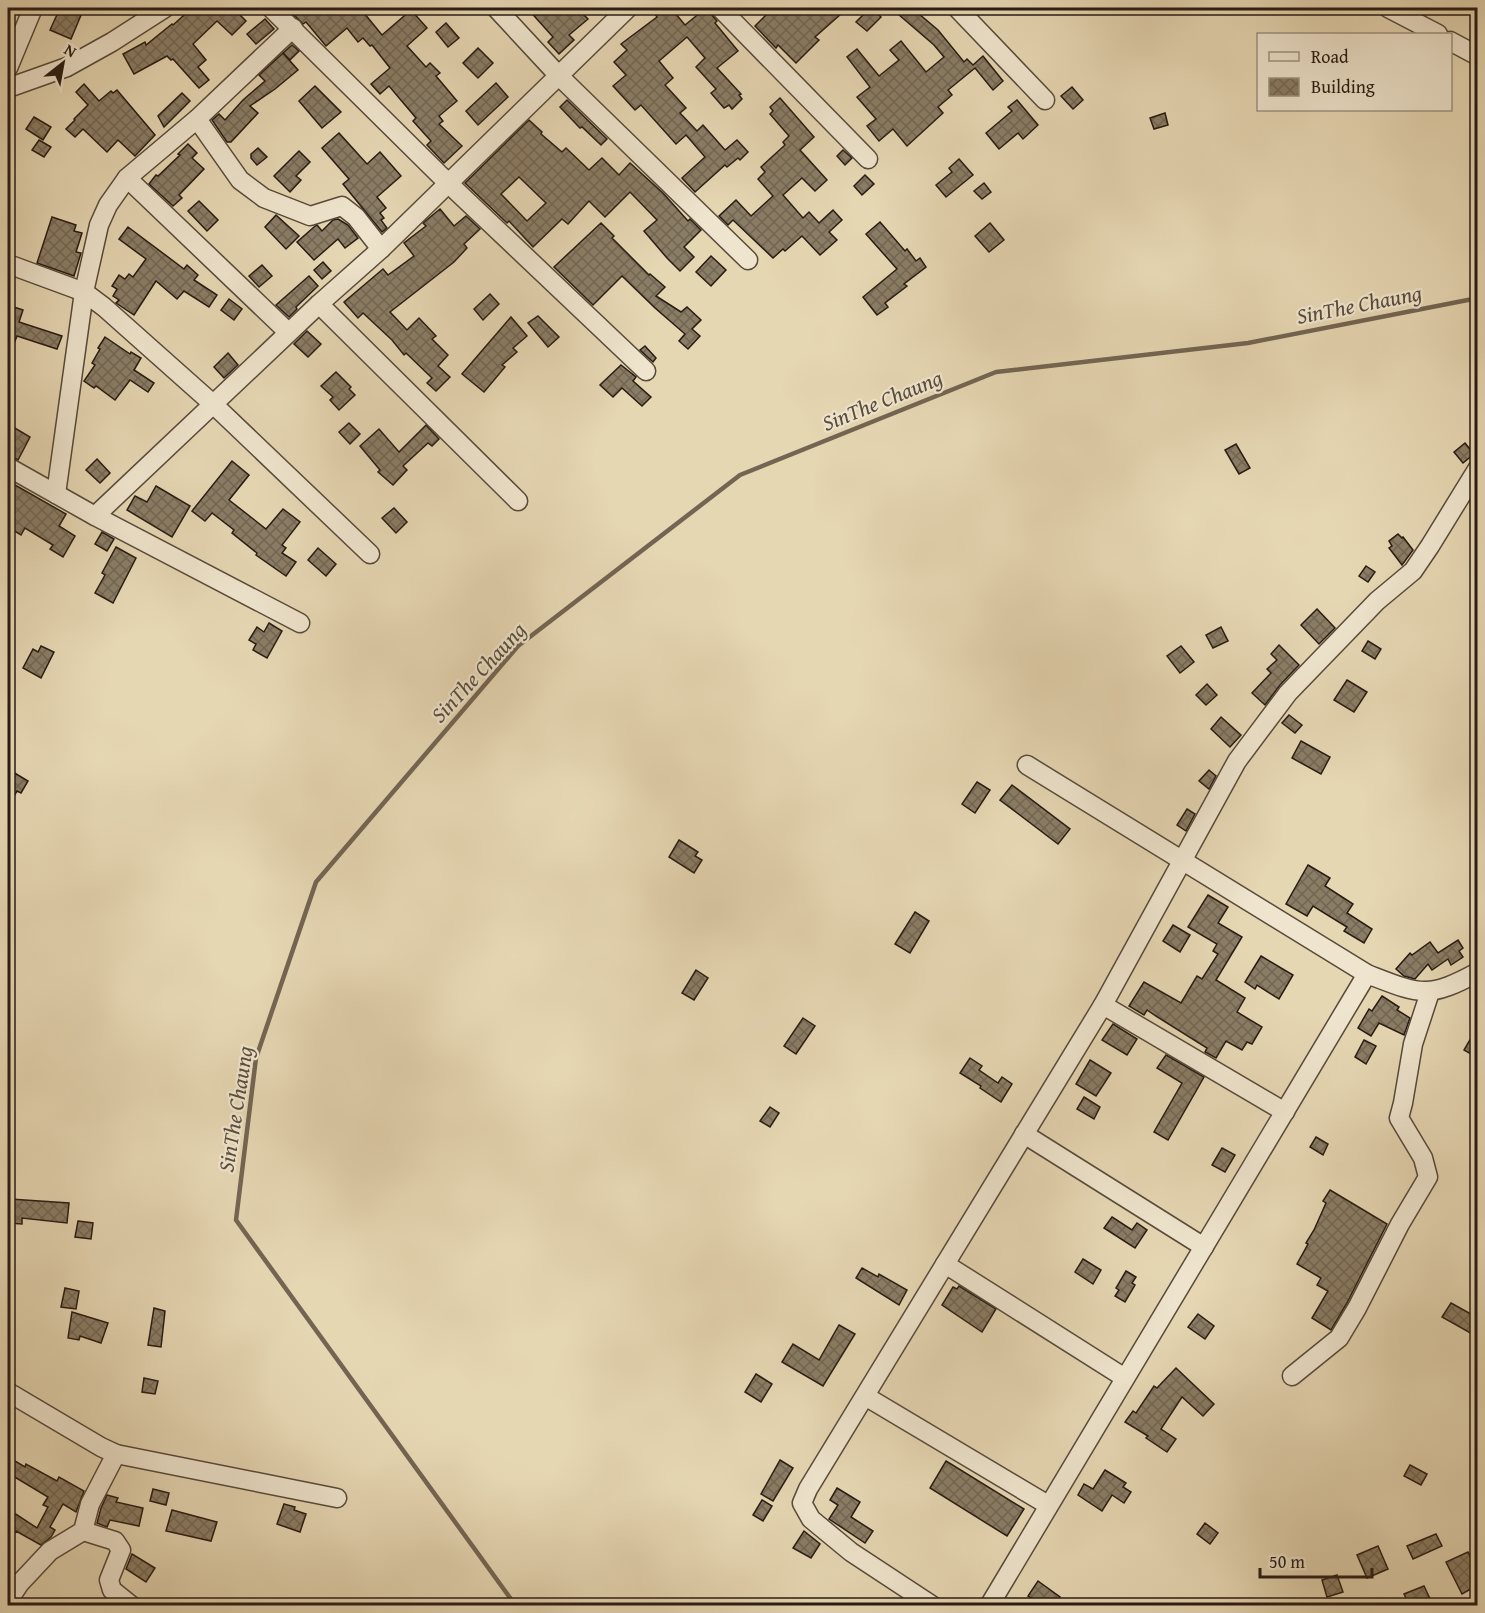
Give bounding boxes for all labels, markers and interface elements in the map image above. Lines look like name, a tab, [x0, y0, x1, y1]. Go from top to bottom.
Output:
north arrow	[33, 33, 93, 93]
legend	[1257, 33, 1452, 111]
text: N	[60, 37, 82, 63]
text: Road	[1311, 43, 1349, 70]
text: Building	[1311, 73, 1375, 100]
water label: SinThe Chaung	[1294, 276, 1424, 332]
water label: SinThe Chaung	[817, 361, 947, 439]
water label: SinThe Chaung	[423, 615, 533, 729]
water label: SinThe Chaung	[209, 1044, 261, 1174]
scale bar	[1260, 1541, 1372, 1579]
text: 50 m	[1269, 1548, 1305, 1575]

